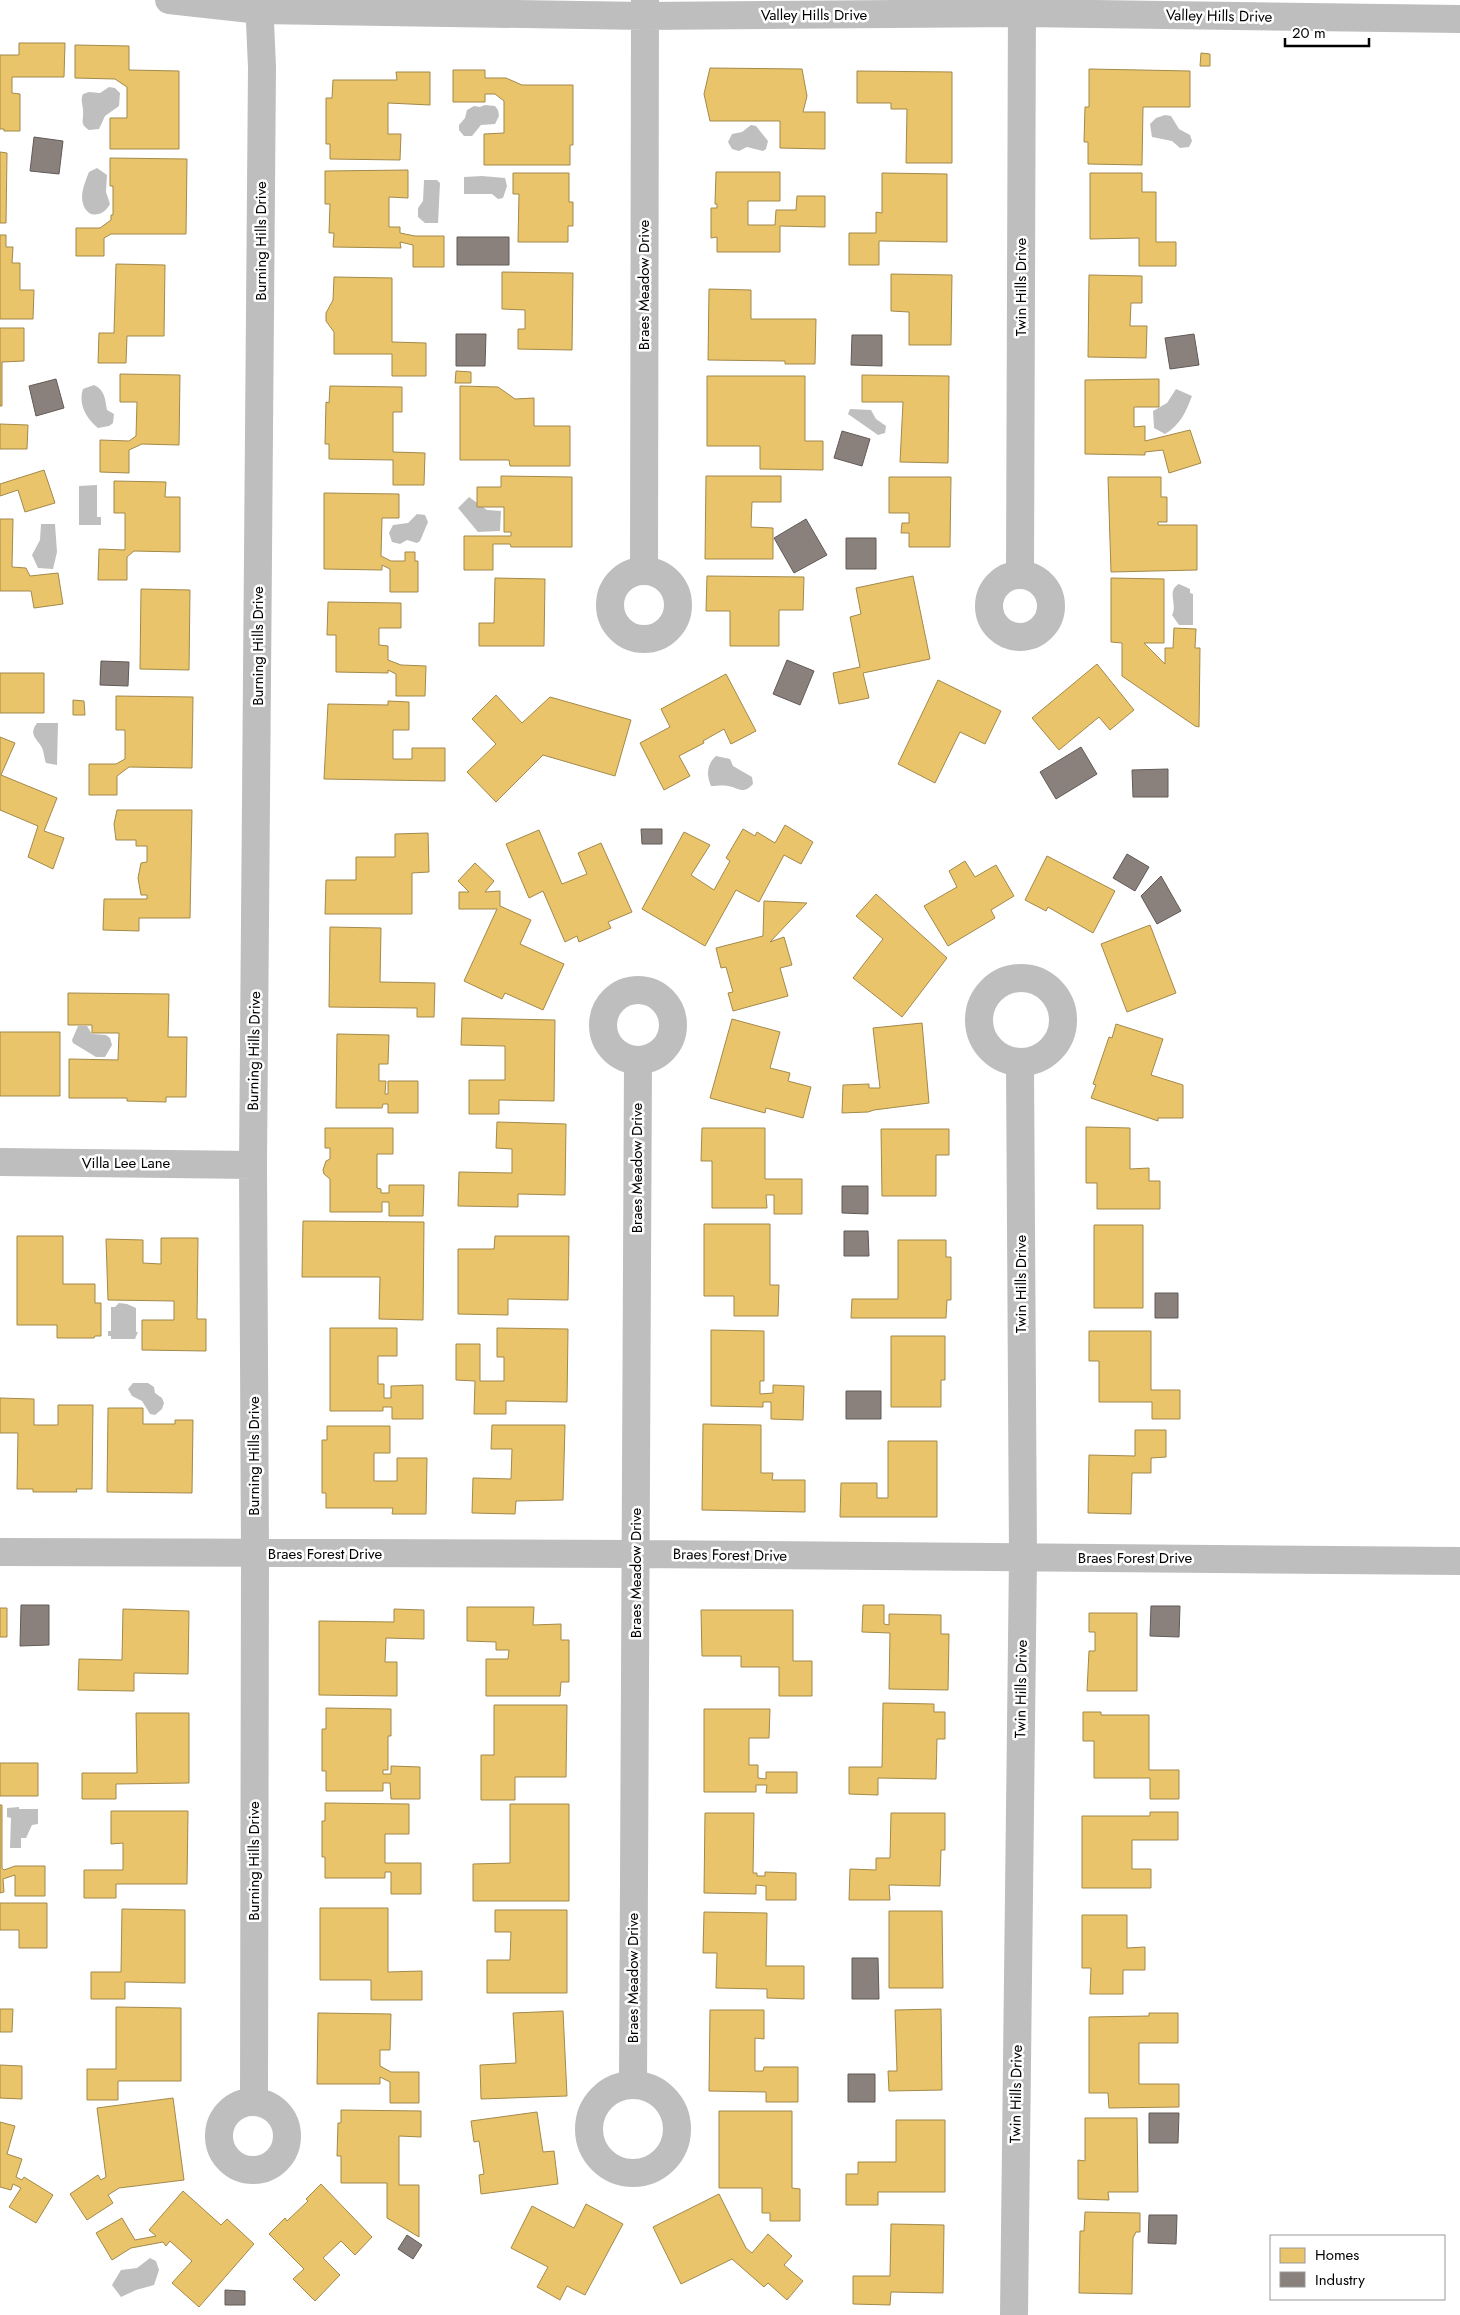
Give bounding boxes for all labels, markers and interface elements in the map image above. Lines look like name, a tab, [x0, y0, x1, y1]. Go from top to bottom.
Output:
street label: Valley Hills Drive	[761, 4, 868, 26]
street label: Valley Hills Drive	[1166, 4, 1273, 28]
scale bar	[1285, 15, 1369, 47]
text: 20 m	[1292, 22, 1326, 44]
street label: Burning Hills Drive	[250, 181, 272, 301]
street label: Braes Meadow Drive	[633, 219, 655, 350]
street label: Twin Hills Drive	[1010, 238, 1032, 336]
street label: Burning Hills Drive	[247, 586, 269, 706]
street label: Burning Hills Drive	[242, 991, 266, 1111]
street label: Braes Meadow Drive	[626, 1102, 648, 1233]
street label: Villa Lee Lane	[82, 1152, 171, 1174]
street label: Twin Hills Drive	[1010, 1235, 1032, 1333]
street label: Burning Hills Drive	[243, 1396, 265, 1516]
street label: Braes Meadow Drive	[625, 1507, 647, 1638]
street label: Braes Forest Drive	[268, 1543, 382, 1565]
street label: Braes Forest Drive	[673, 1543, 788, 1567]
street label: Braes Forest Drive	[1078, 1547, 1192, 1569]
street label: Twin Hills Drive	[1009, 1639, 1033, 1738]
street label: Burning Hills Drive	[243, 1801, 265, 1921]
street label: Braes Meadow Drive	[622, 1912, 644, 2043]
street label: Twin Hills Drive	[1004, 2044, 1028, 2143]
legend	[1270, 2235, 1445, 2300]
text: Homes	[1315, 2244, 1359, 2266]
text: Industry	[1315, 2269, 1365, 2291]

